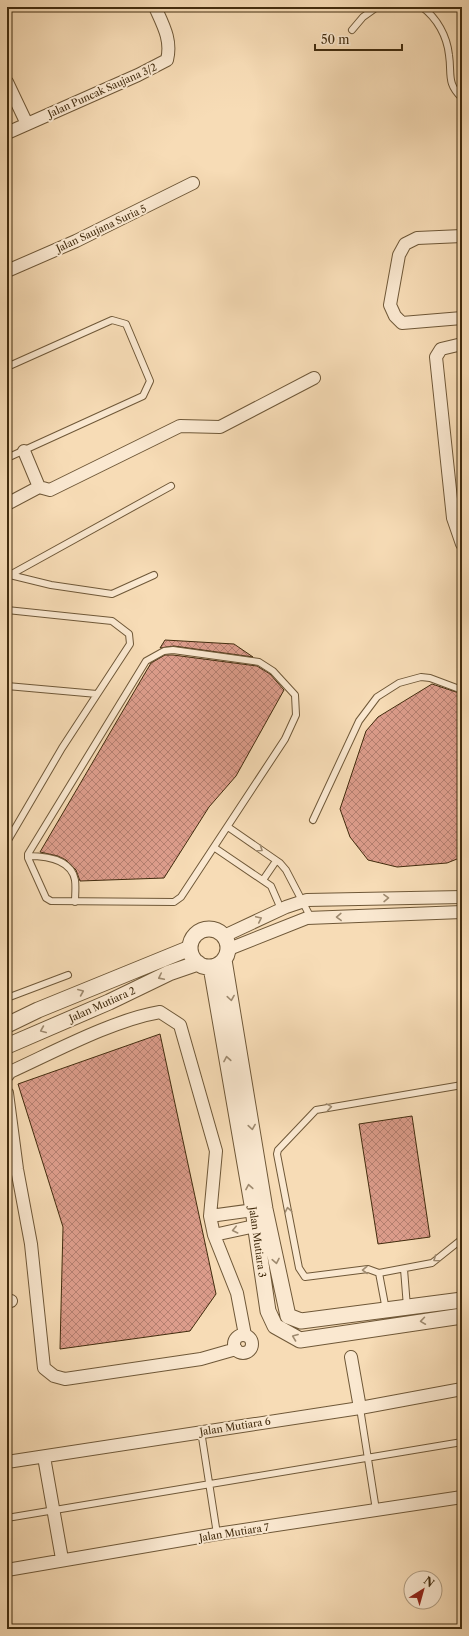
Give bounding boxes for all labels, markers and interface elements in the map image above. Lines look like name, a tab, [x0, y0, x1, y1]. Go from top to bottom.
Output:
scale bar	[315, 26, 402, 52]
text: 50 m	[321, 32, 350, 47]
street label: Jalan Puncak Saujana 3/2	[44, 60, 159, 121]
street label: Jalan Saujana Suria 5	[52, 202, 148, 256]
one-way arrow	[256, 844, 263, 851]
one-way arrow	[383, 894, 389, 902]
one-way arrow	[336, 912, 342, 921]
one-way arrow	[255, 916, 263, 924]
one-way arrow	[158, 972, 166, 980]
street label: Jalan Mutiara 2	[65, 984, 138, 1026]
one-way arrow	[77, 989, 85, 997]
one-way arrow	[226, 995, 235, 1001]
one-way arrow	[39, 1025, 47, 1033]
one-way arrow	[223, 1056, 232, 1062]
one-way arrow	[326, 1104, 332, 1112]
one-way arrow	[247, 1124, 256, 1130]
one-way arrow	[245, 1184, 254, 1190]
street label: Jalan Mutiara 3	[246, 1204, 269, 1278]
one-way arrow	[284, 1207, 293, 1213]
one-way arrow	[232, 1226, 238, 1234]
one-way arrow	[433, 1254, 440, 1261]
one-way arrow	[272, 1258, 280, 1264]
one-way arrow	[362, 1266, 368, 1274]
one-way arrow	[420, 1316, 427, 1325]
one-way arrow	[292, 1334, 299, 1342]
street label: Jalan Mutiara 6	[197, 1414, 272, 1439]
street label: Jalan Mutiara 7	[196, 1521, 270, 1545]
north arrow	[403, 1570, 443, 1610]
text: N	[421, 1574, 437, 1591]

